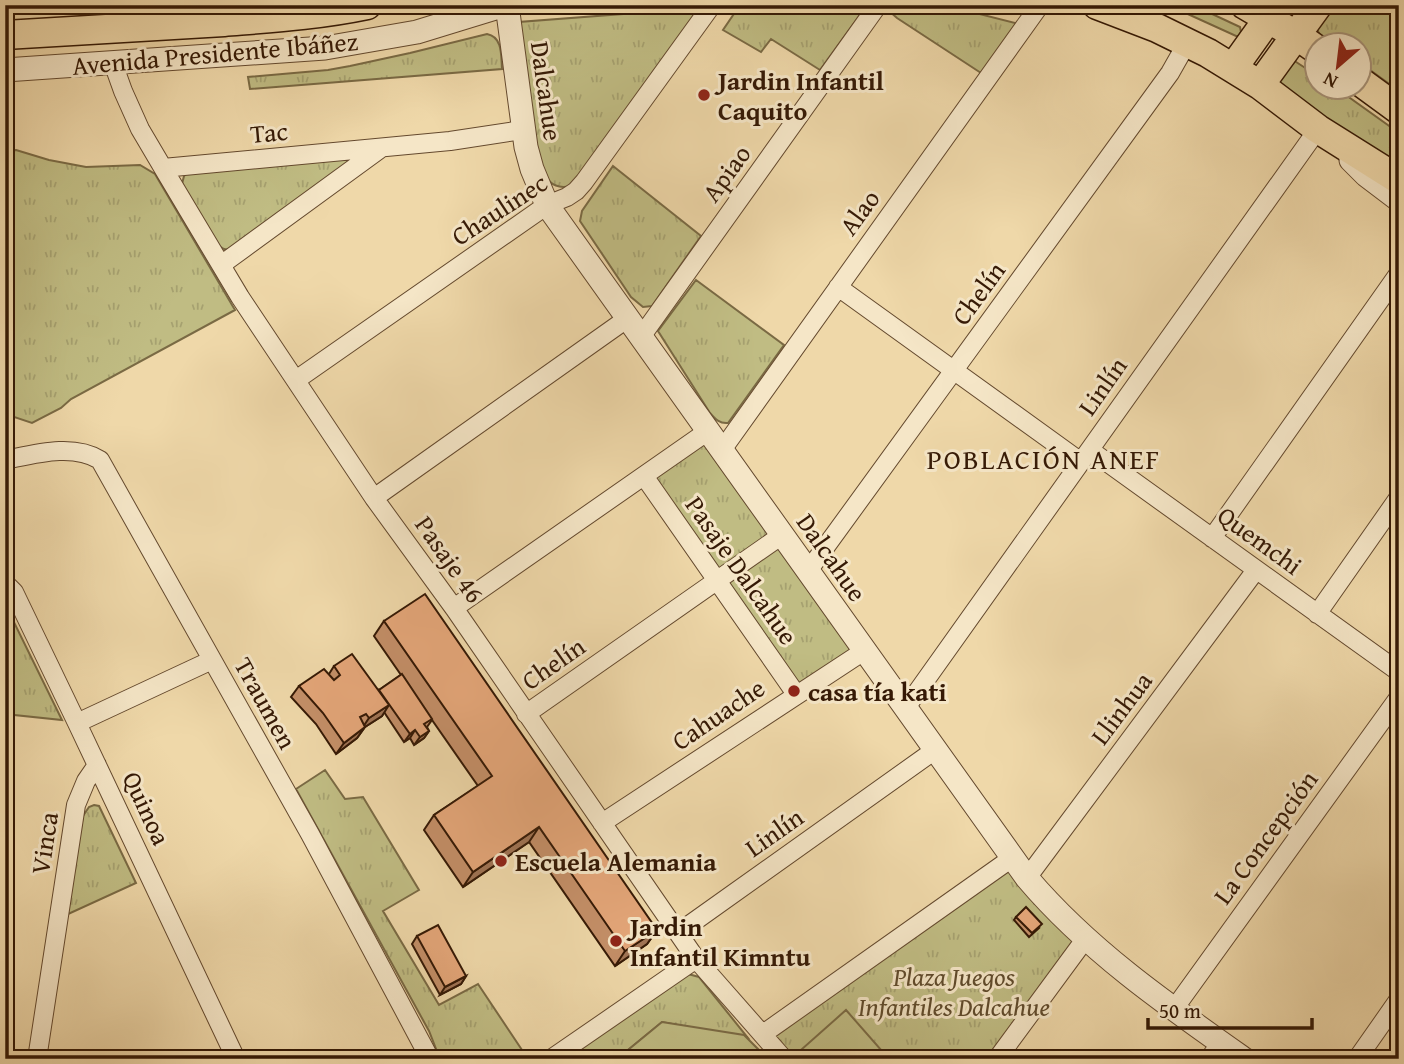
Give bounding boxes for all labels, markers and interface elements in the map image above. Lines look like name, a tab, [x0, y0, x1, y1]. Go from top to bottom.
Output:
street label: Avenida Presidente Ibáñez	[71, 21, 359, 85]
north arrow	[1302, 32, 1372, 102]
street label: Dalcahue	[521, 39, 573, 143]
place label: Jardin Infantil Caquito	[714, 61, 884, 130]
text: N	[1318, 66, 1342, 96]
marker: Jardin Infantil Caquito	[696, 87, 712, 103]
street label: Tac	[249, 111, 289, 153]
street label: Apiao	[692, 136, 760, 210]
street label: Chaulinec	[443, 163, 555, 255]
street label: Alao	[829, 181, 889, 243]
street label: Chelín	[942, 253, 1015, 333]
street label: Linlín	[1068, 348, 1136, 423]
district label: POBLACIÓN ANEF	[927, 438, 1161, 479]
street label: Pasaje Dalcahue	[676, 488, 808, 652]
street label: Quemchi	[1210, 496, 1310, 584]
street label: Dalcahue	[787, 505, 877, 609]
street label: Pasaje 46	[406, 507, 494, 611]
street label: Chelín	[513, 627, 593, 699]
street label: Traumen	[225, 650, 307, 756]
street label: Llinhua	[1081, 663, 1162, 753]
street label: Cahuache	[663, 668, 773, 760]
place label: casa tía kati	[808, 672, 947, 711]
marker: casa tía kati	[786, 683, 802, 699]
street label: La Concepción	[1203, 762, 1327, 912]
street label: Quinoa	[113, 765, 181, 852]
street label: Linlín	[737, 798, 812, 866]
street label: Vinca	[20, 808, 68, 877]
place label: Escuela Alemania	[515, 842, 717, 881]
marker: Escuela Alemania	[493, 853, 509, 869]
place label: Jardin Infantil Kimntu	[626, 907, 811, 976]
marker: Jardin Infantil Kimntu	[608, 933, 624, 949]
park label: Plaza Juegos Infantiles Dalcahue	[858, 957, 1050, 1026]
scale bar	[1148, 987, 1313, 1031]
text: 50 m	[1159, 995, 1201, 1026]

